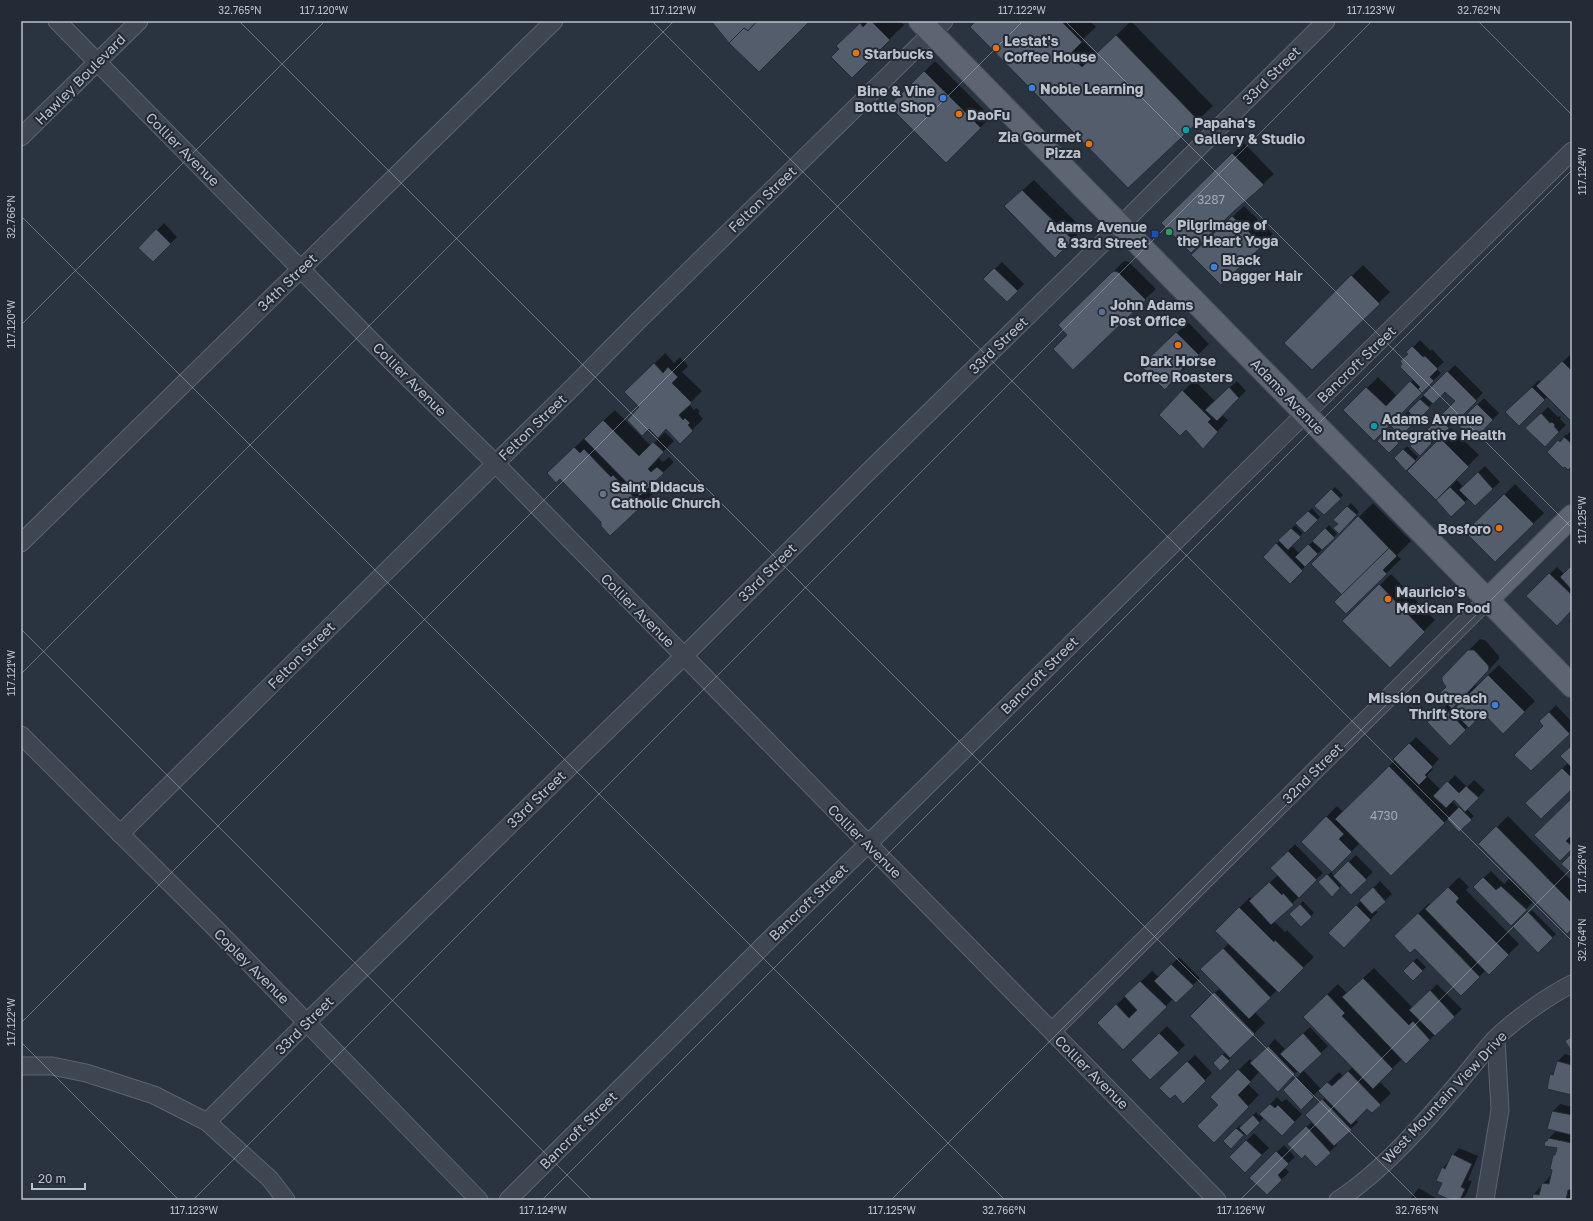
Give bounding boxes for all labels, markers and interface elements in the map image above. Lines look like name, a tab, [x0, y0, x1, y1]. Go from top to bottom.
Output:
text: 32.765°N	[218, 4, 262, 16]
text: 117.120°W	[300, 4, 349, 16]
text: 117.121°W	[650, 4, 696, 16]
text: 117.122°W	[998, 4, 1046, 16]
text: 117.123°W	[1347, 4, 1395, 16]
text: 32.762°N	[1457, 4, 1501, 16]
street label: Hawley Boulevard	[31, 30, 129, 128]
place label: Lestat's Coffee House	[1004, 32, 1096, 65]
street label: 33rd Street	[1238, 42, 1304, 108]
marker: Lestat's Coffee House	[991, 43, 1001, 53]
place label: Starbucks	[864, 45, 933, 62]
marker: Starbucks	[851, 48, 861, 58]
place label: Noble Learning	[1040, 80, 1143, 97]
place label: Bine & Vine Bottle Shop	[854, 82, 935, 115]
marker: Noble Learning	[1027, 83, 1037, 93]
marker: Bine & Vine Bottle Shop	[938, 93, 948, 103]
place label: DaoFu	[967, 106, 1010, 123]
street label: Collier Avenue	[143, 109, 223, 189]
marker: DaoFu	[954, 109, 964, 119]
place label: Papaha's Gallery & Studio	[1194, 114, 1305, 147]
marker: Papaha's Gallery & Studio	[1181, 125, 1191, 135]
place label: Zia Gourmet Pizza	[998, 128, 1081, 161]
marker: Zia Gourmet Pizza	[1084, 139, 1094, 149]
text: 117.124°W	[1576, 147, 1588, 195]
street label: Felton Street	[724, 162, 800, 236]
house number: 3287	[1197, 192, 1225, 207]
text: 32.766°N	[5, 195, 17, 239]
place label: Pilgrimage of the Heart Yoga	[1177, 216, 1278, 249]
place label: Adams Avenue & 33rd Street	[1046, 218, 1147, 251]
marker: Pilgrimage of the Heart Yoga	[1164, 227, 1174, 237]
marker: Adams Avenue & 33rd Street	[1150, 229, 1160, 239]
street label: 34th Street	[254, 250, 320, 314]
place label: Black Dagger Hair	[1222, 251, 1303, 284]
marker: Black Dagger Hair	[1209, 262, 1219, 272]
place label: John Adams Post Office	[1110, 296, 1194, 329]
text: 117.120°W	[5, 299, 17, 348]
marker: John Adams Post Office	[1097, 307, 1107, 317]
street label: 33rd Street	[965, 313, 1031, 377]
street label: Bancroft Street	[1313, 322, 1399, 406]
street label: Collier Avenue	[370, 339, 450, 419]
marker: Dark Horse Coffee Roasters	[1173, 340, 1183, 350]
place label: Dark Horse Coffee Roasters	[1123, 352, 1233, 385]
street label: Adams Avenue	[1248, 355, 1328, 437]
street label: Felton Street	[494, 390, 570, 464]
place label: Adams Avenue Integrative Health	[1382, 410, 1506, 443]
marker: Adams Avenue Integrative Health	[1369, 421, 1379, 431]
place label: Saint Didacus Catholic Church	[611, 478, 720, 511]
marker: Saint Didacus Catholic Church	[598, 489, 608, 499]
text: 117.125°W	[1576, 496, 1588, 544]
place label: Bosforo	[1438, 520, 1491, 537]
marker: Bosforo	[1494, 523, 1504, 533]
street label: 33rd Street	[734, 539, 800, 605]
street label: Collier Avenue	[598, 570, 678, 650]
place label: Mauricio's Mexican Food	[1396, 583, 1490, 616]
marker: Mauricio's Mexican Food	[1383, 594, 1393, 604]
street label: Felton Street	[264, 618, 338, 692]
street label: Bancroft Street	[997, 633, 1081, 717]
text: 117.121°W	[5, 650, 17, 696]
place label: Mission Outreach Thrift Store	[1368, 689, 1487, 722]
marker: Mission Outreach Thrift Store	[1490, 700, 1500, 710]
street label: 32nd Street	[1278, 739, 1346, 807]
street label: 33rd Street	[503, 767, 569, 831]
street label: Collier Avenue	[825, 801, 905, 881]
house number: 4730	[1370, 808, 1398, 823]
text: 117.126°W	[1576, 845, 1588, 893]
street label: Bancroft Street	[765, 860, 851, 944]
text: 32.764°N	[1576, 918, 1588, 962]
street label: Copley Avenue	[211, 925, 293, 1007]
street label: 33rd Street	[271, 992, 337, 1058]
text: 117.122°W	[5, 998, 17, 1046]
street label: West Mountain View Drive	[1378, 1027, 1510, 1167]
street label: Collier Avenue	[1052, 1032, 1132, 1112]
street label: Bancroft Street	[536, 1088, 620, 1172]
scale bar	[32, 1165, 85, 1191]
text: 20 m	[38, 1171, 66, 1186]
text: 117.123°W	[170, 1204, 218, 1216]
text: 117.124°W	[519, 1204, 567, 1216]
text: 117.125°W	[868, 1204, 916, 1216]
text: 32.766°N	[982, 1204, 1026, 1216]
text: 117.126°W	[1217, 1204, 1265, 1216]
text: 32.765°N	[1395, 1204, 1439, 1216]

